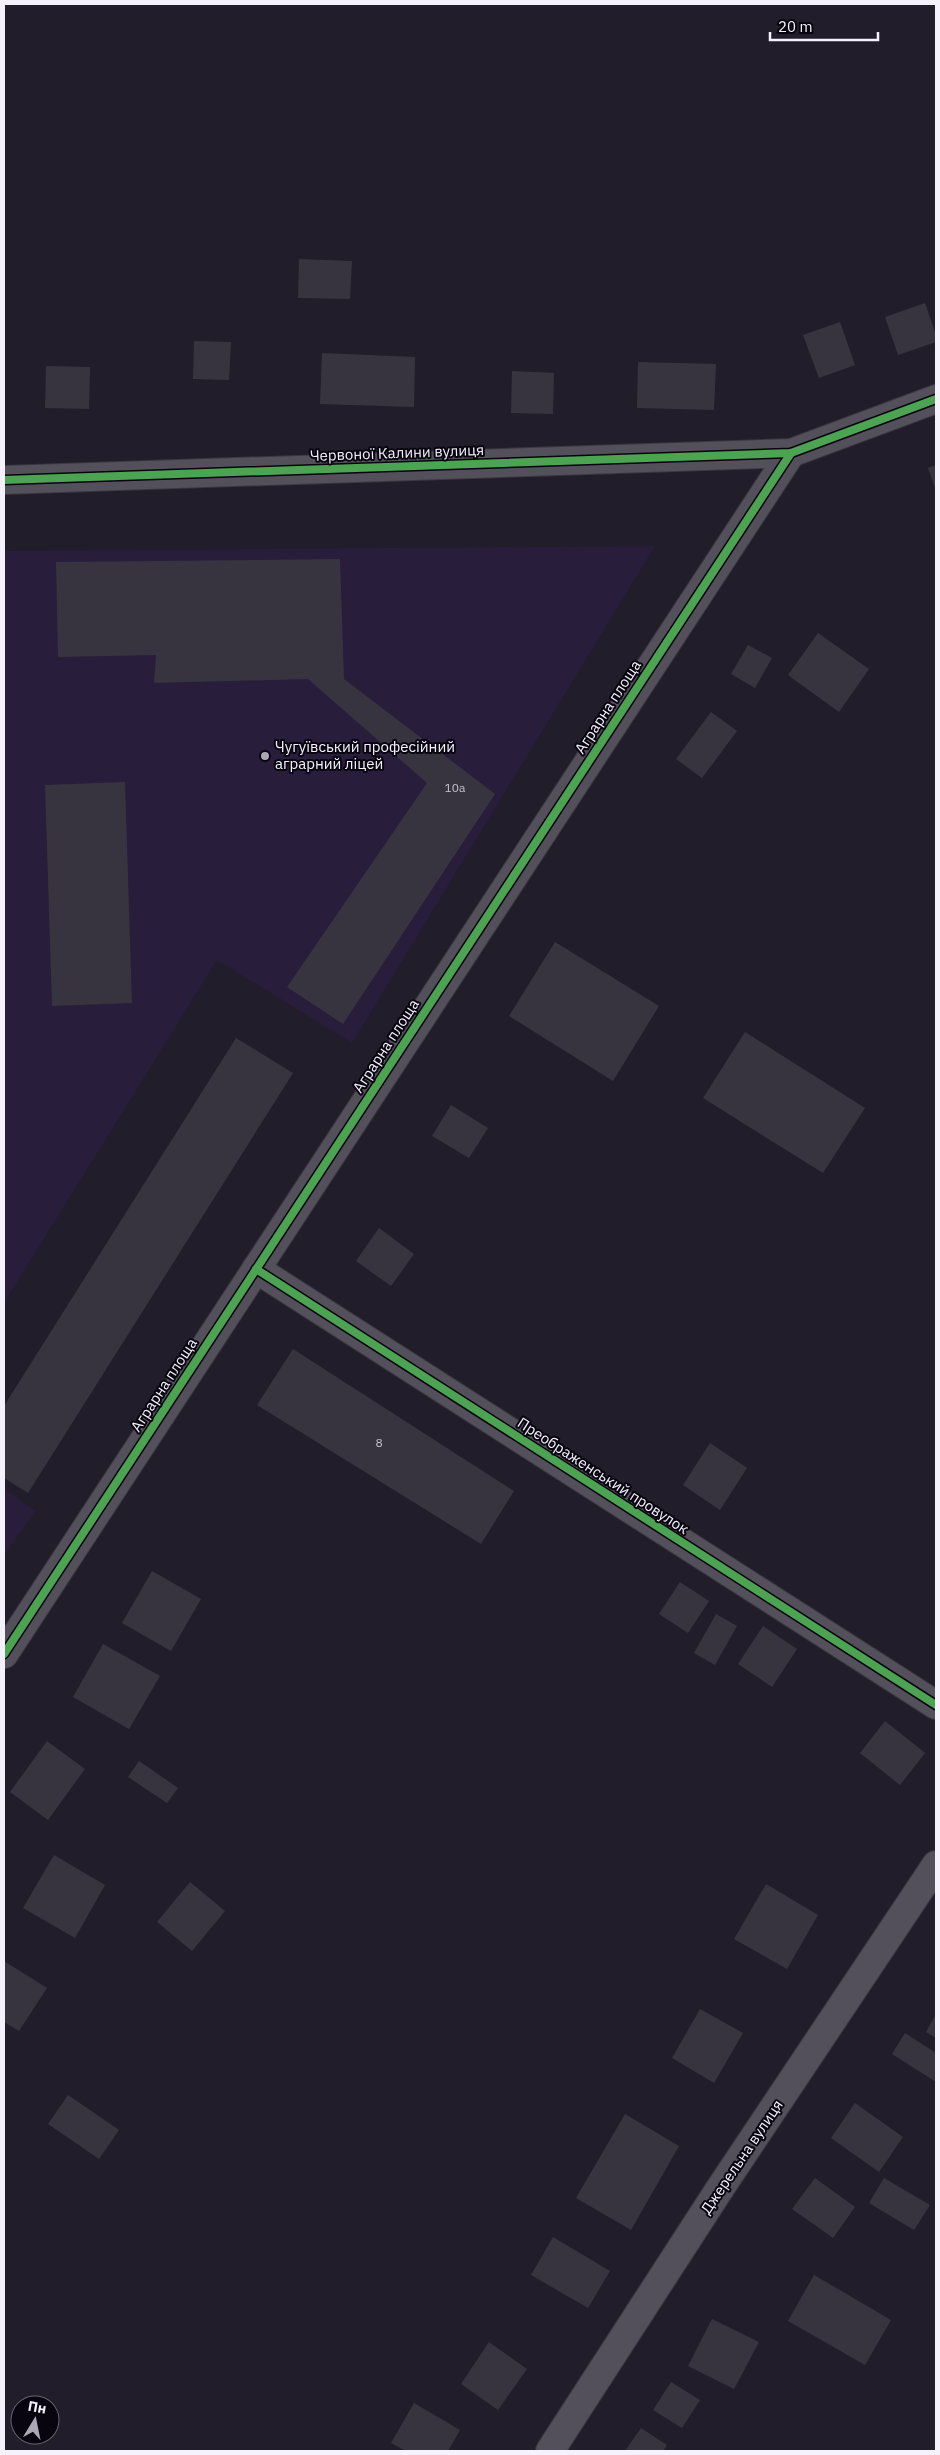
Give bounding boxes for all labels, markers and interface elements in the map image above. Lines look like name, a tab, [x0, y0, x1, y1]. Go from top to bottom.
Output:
scale bar	[770, 10, 878, 42]
text: 20 m	[778, 17, 813, 36]
street label: Червоної Калини вулиця	[310, 440, 484, 465]
street label: Аграрна площа	[570, 656, 645, 757]
place label: Чугуївський професійний аграрний ліцей	[275, 737, 455, 773]
marker: Чугуївський професійний аграрний ліцей	[259, 750, 271, 762]
house number: 10а	[445, 780, 466, 795]
street label: Аграрна площа	[348, 995, 423, 1096]
street label: Аграрна площа	[126, 1334, 201, 1435]
street label: Преображенський провулок	[514, 1413, 692, 1538]
house number: 8	[375, 1435, 383, 1450]
street label: Джерельна вулиця	[696, 2096, 787, 2218]
north arrow	[10, 2395, 60, 2445]
text: Пн	[27, 2397, 48, 2418]

